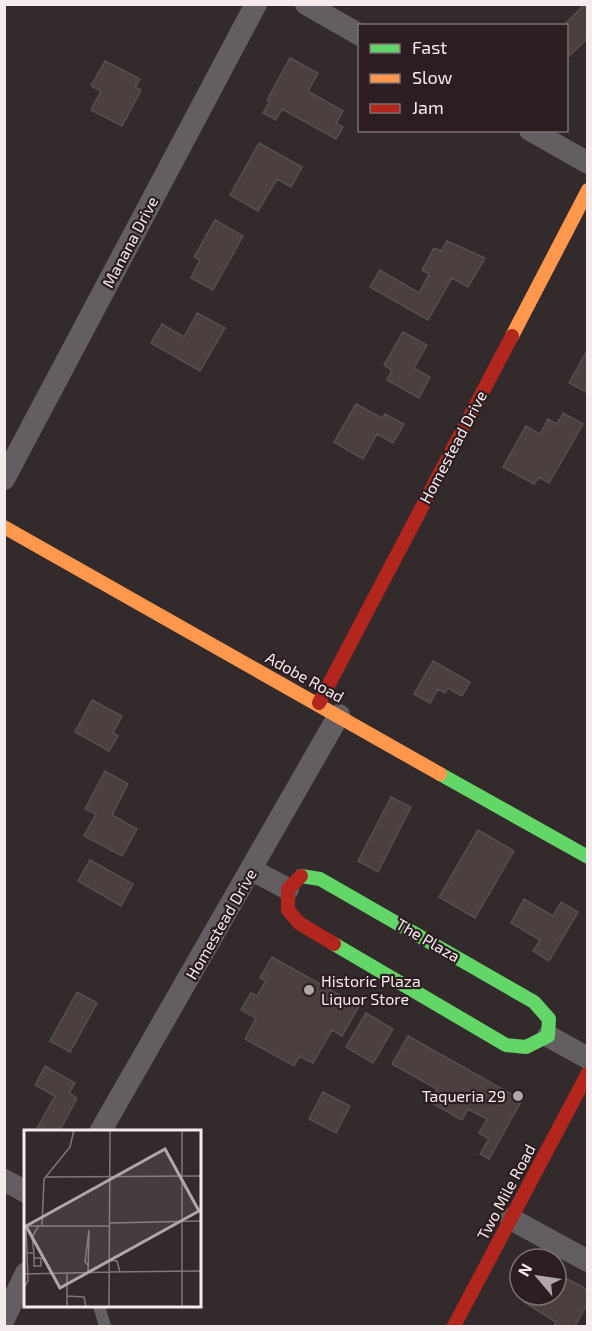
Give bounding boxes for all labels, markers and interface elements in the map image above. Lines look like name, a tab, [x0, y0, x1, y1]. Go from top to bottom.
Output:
legend	[358, 24, 568, 132]
text: Fast	[412, 36, 447, 58]
text: Slow	[412, 66, 453, 88]
text: Jam	[412, 96, 444, 118]
street label: Manana Drive	[98, 193, 162, 291]
street label: Homestead Drive	[415, 387, 490, 506]
street label: Adobe Road	[263, 647, 348, 706]
street label: Homestead Drive	[181, 865, 260, 983]
street label: The Plaza	[393, 914, 464, 965]
place label: Historic Plaza Liquor Store	[321, 971, 421, 1008]
marker: Historic Plaza Liquor Store	[302, 983, 316, 997]
place label: Taqueria 29	[422, 1086, 506, 1105]
marker: Taqueria 29	[511, 1089, 525, 1103]
inset map	[24, 1130, 201, 1307]
street label: Two Mile Road	[472, 1141, 539, 1243]
north arrow	[508, 1247, 568, 1307]
text: N	[513, 1260, 536, 1279]

